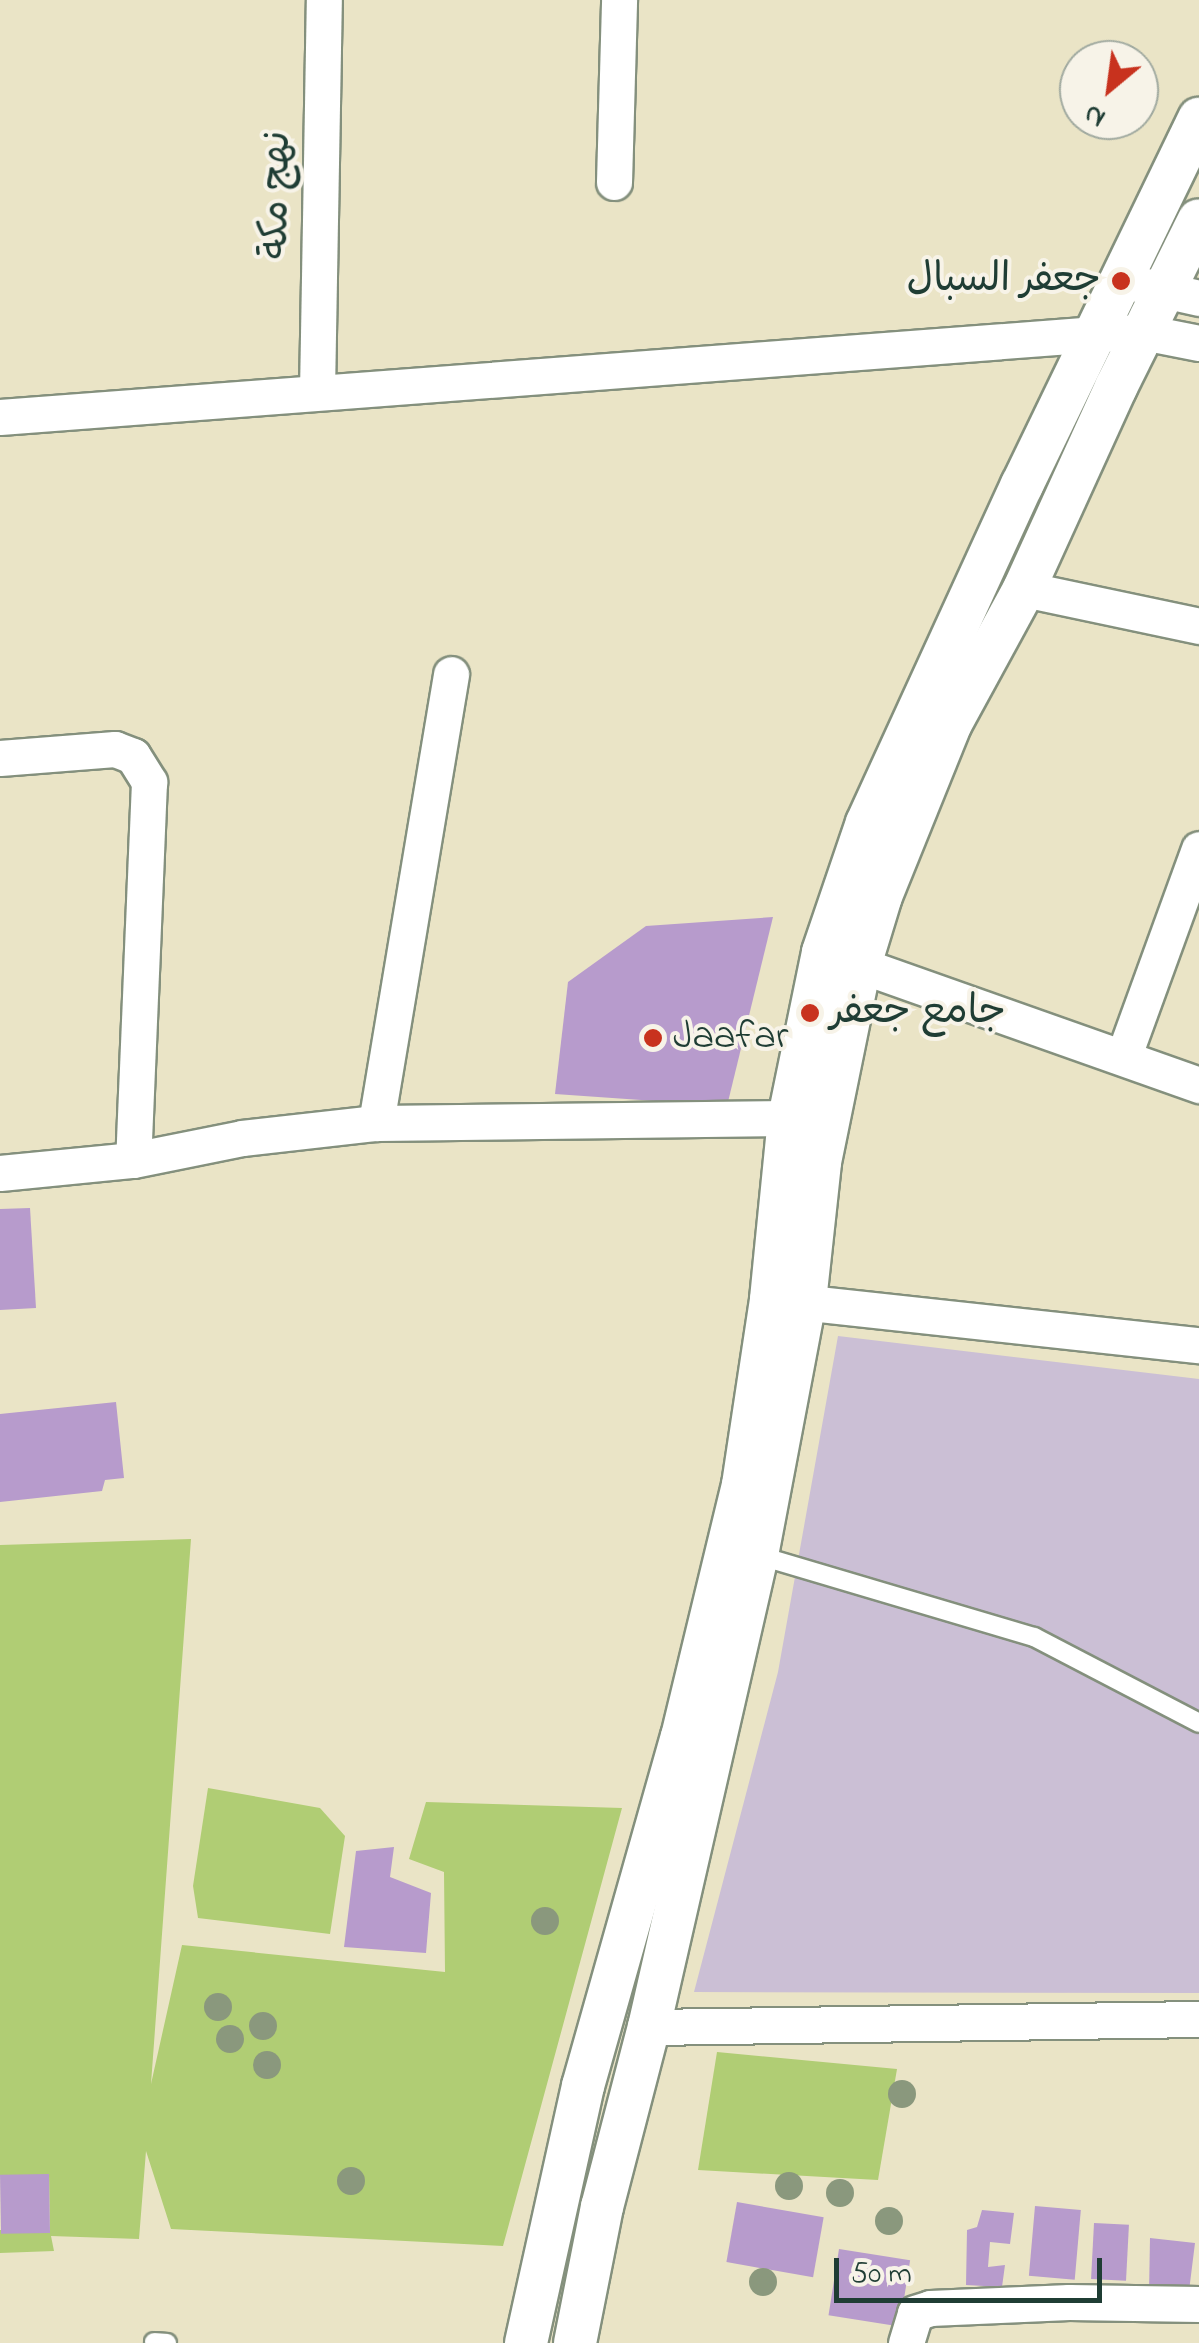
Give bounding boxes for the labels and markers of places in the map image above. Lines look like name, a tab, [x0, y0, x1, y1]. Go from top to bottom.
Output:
place label: جعفر السبال	[906, 257, 1101, 305]
marker: جعفر السبال	[1110, 270, 1132, 292]
place label: جامع جعفر	[830, 989, 1006, 1037]
marker: جامع جعفر	[799, 1002, 821, 1024]
place label: Jaafar	[673, 1014, 788, 1062]
marker: Jaafar	[642, 1027, 664, 1049]

